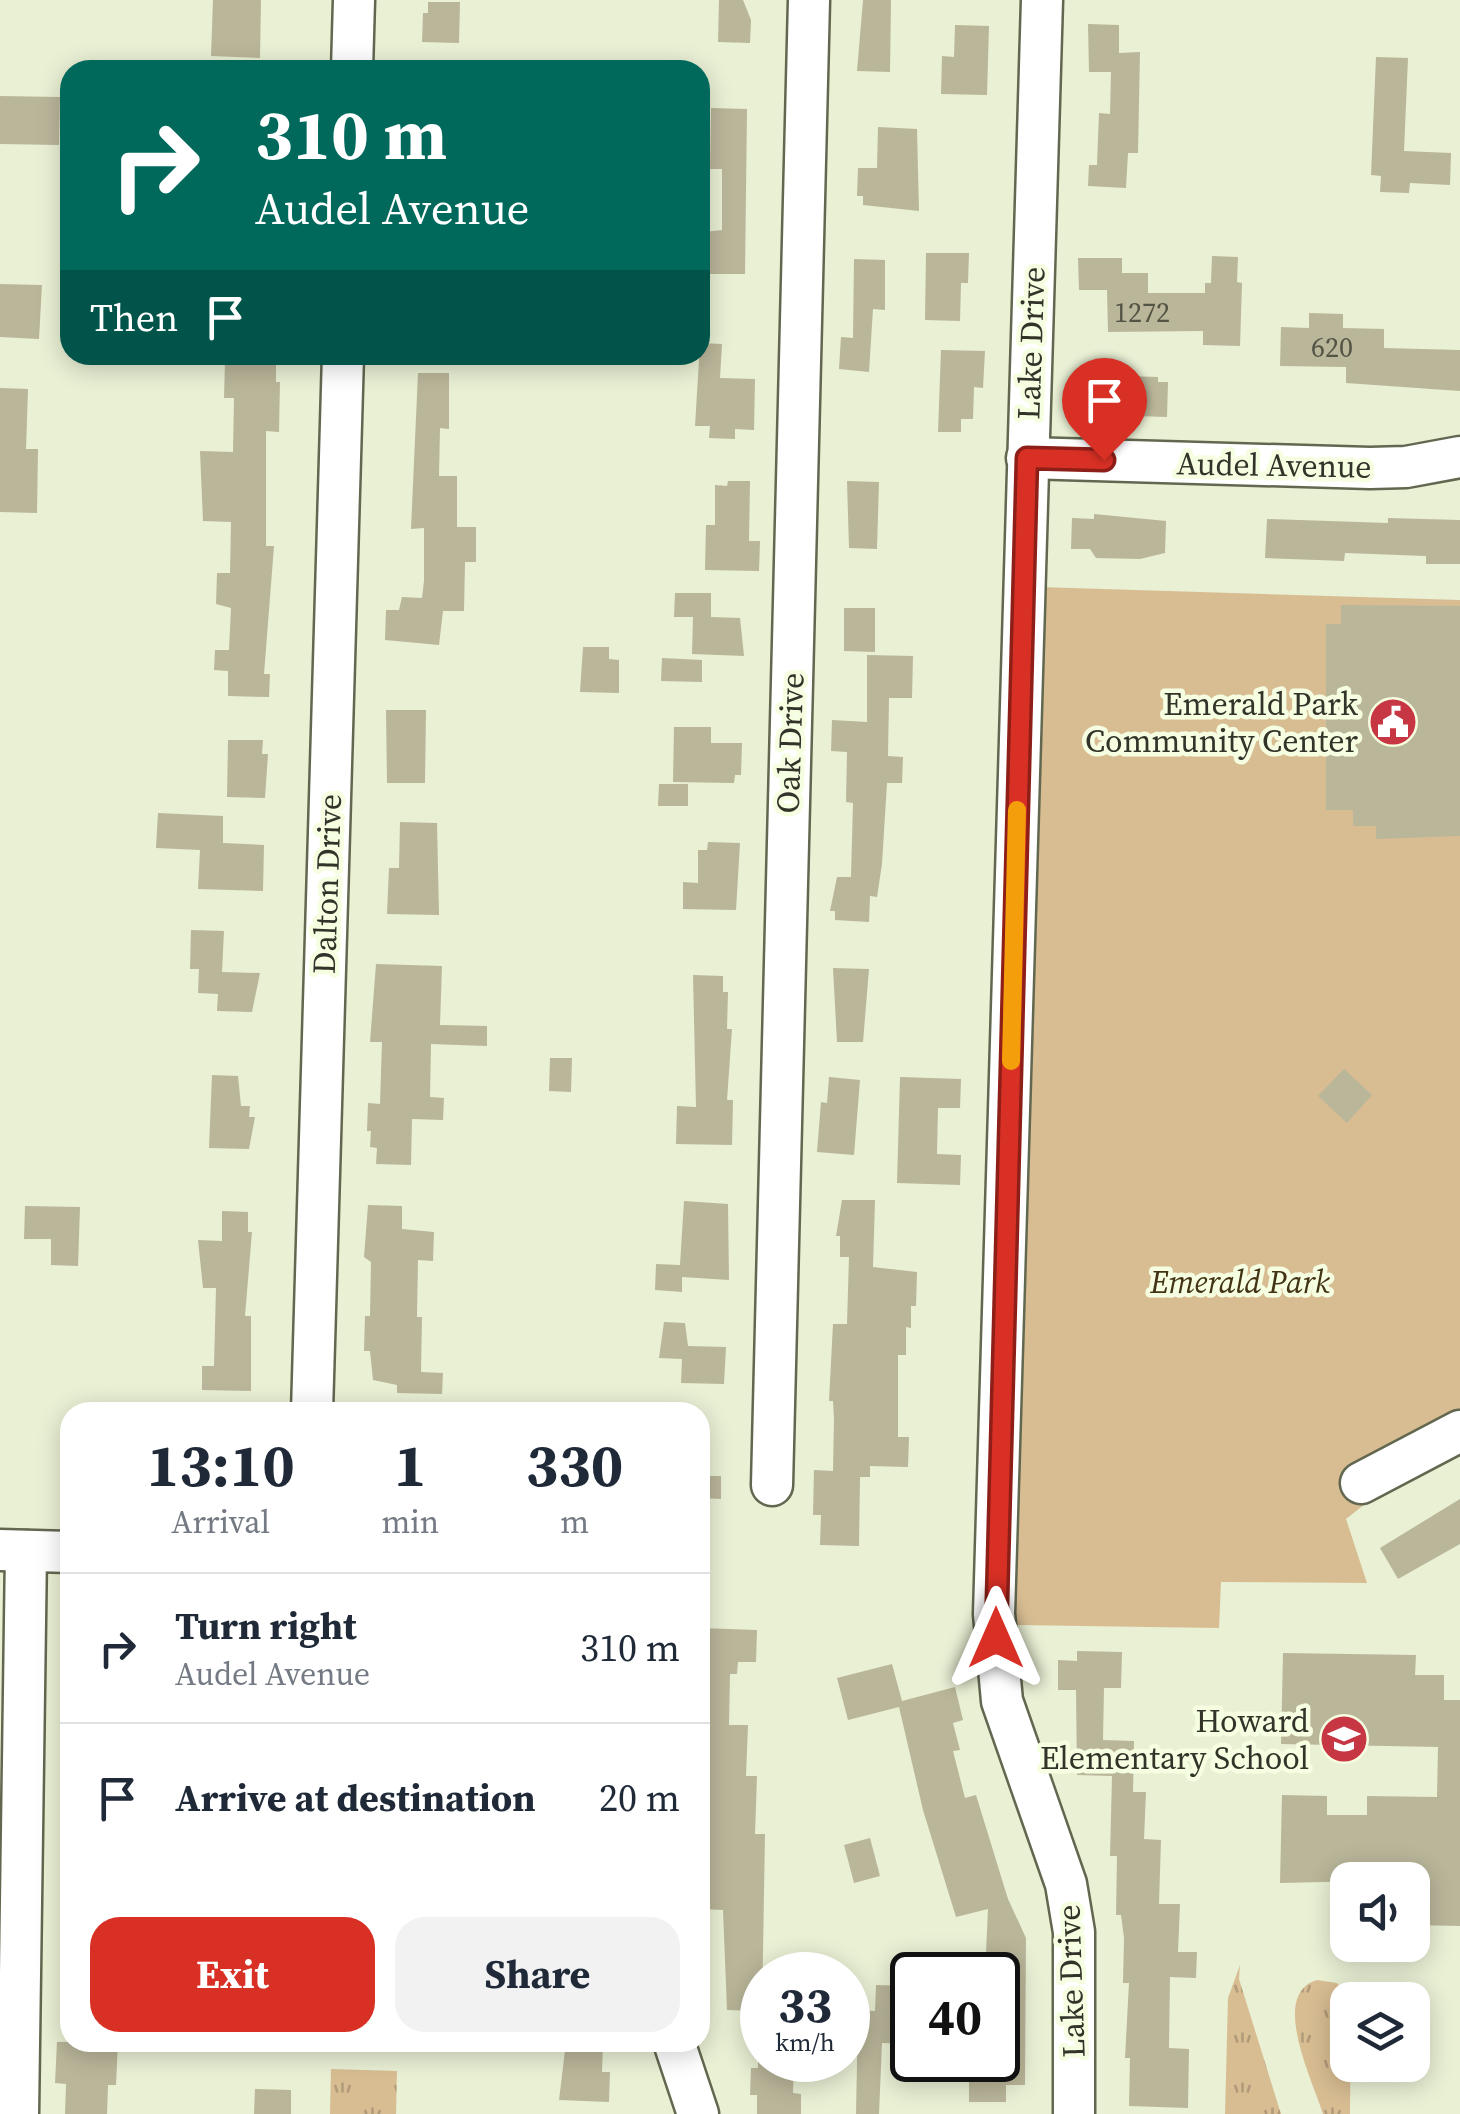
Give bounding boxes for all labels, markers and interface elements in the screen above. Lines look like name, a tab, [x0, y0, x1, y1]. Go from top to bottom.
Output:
text: 310 m	[255, 86, 447, 182]
icon: right	[90, 100, 220, 230]
text: Audel Avenue	[255, 177, 529, 239]
street label: Lake Drive	[1006, 266, 1056, 420]
icon: arrive	[198, 290, 253, 345]
text: Then	[90, 292, 178, 344]
house number: 1272	[1114, 293, 1170, 331]
house number: 620	[1311, 328, 1353, 366]
pin	[1062, 358, 1147, 461]
icon: arrive	[1077, 373, 1132, 428]
street label: Audel Avenue	[1176, 441, 1372, 489]
street label: Oak Drive	[766, 672, 814, 814]
place label: Emerald Park Community Center	[1085, 682, 1358, 763]
public building icon: Emerald Park Community Center	[1367, 696, 1419, 748]
street label: Dalton Drive	[302, 793, 352, 975]
park label: Emerald Park	[1149, 1260, 1331, 1304]
text: 13:10	[147, 1424, 295, 1506]
text: 1	[394, 1424, 427, 1506]
text: 330	[526, 1424, 623, 1506]
text: Arrival	[171, 1500, 270, 1544]
text: min	[381, 1500, 439, 1544]
text: m	[560, 1500, 589, 1544]
position arrow	[944, 1586, 1048, 1690]
text: Turn right	[175, 1600, 357, 1652]
icon: right	[90, 1621, 145, 1676]
text: 310 m	[580, 1622, 680, 1674]
text: Audel Avenue	[175, 1652, 370, 1696]
place label: Howard Elementary School	[1040, 1699, 1309, 1780]
school or university icon: Howard Elementary School	[1318, 1713, 1370, 1765]
icon: arrive	[90, 1771, 145, 1826]
text: Arrive at destination	[175, 1772, 536, 1824]
text: 20 m	[599, 1772, 680, 1824]
map controls	[1330, 1862, 1430, 2082]
button: sound	[1330, 1862, 1430, 1962]
street label: Lake Drive	[1046, 1904, 1096, 2058]
button: Exit	[90, 1917, 375, 2032]
button: Share	[395, 1917, 680, 2032]
speed limit sign: 40	[890, 1952, 1020, 2082]
text: 33	[778, 1970, 832, 2039]
button: layers	[1330, 1982, 1430, 2082]
text: km/h	[775, 2025, 835, 2059]

